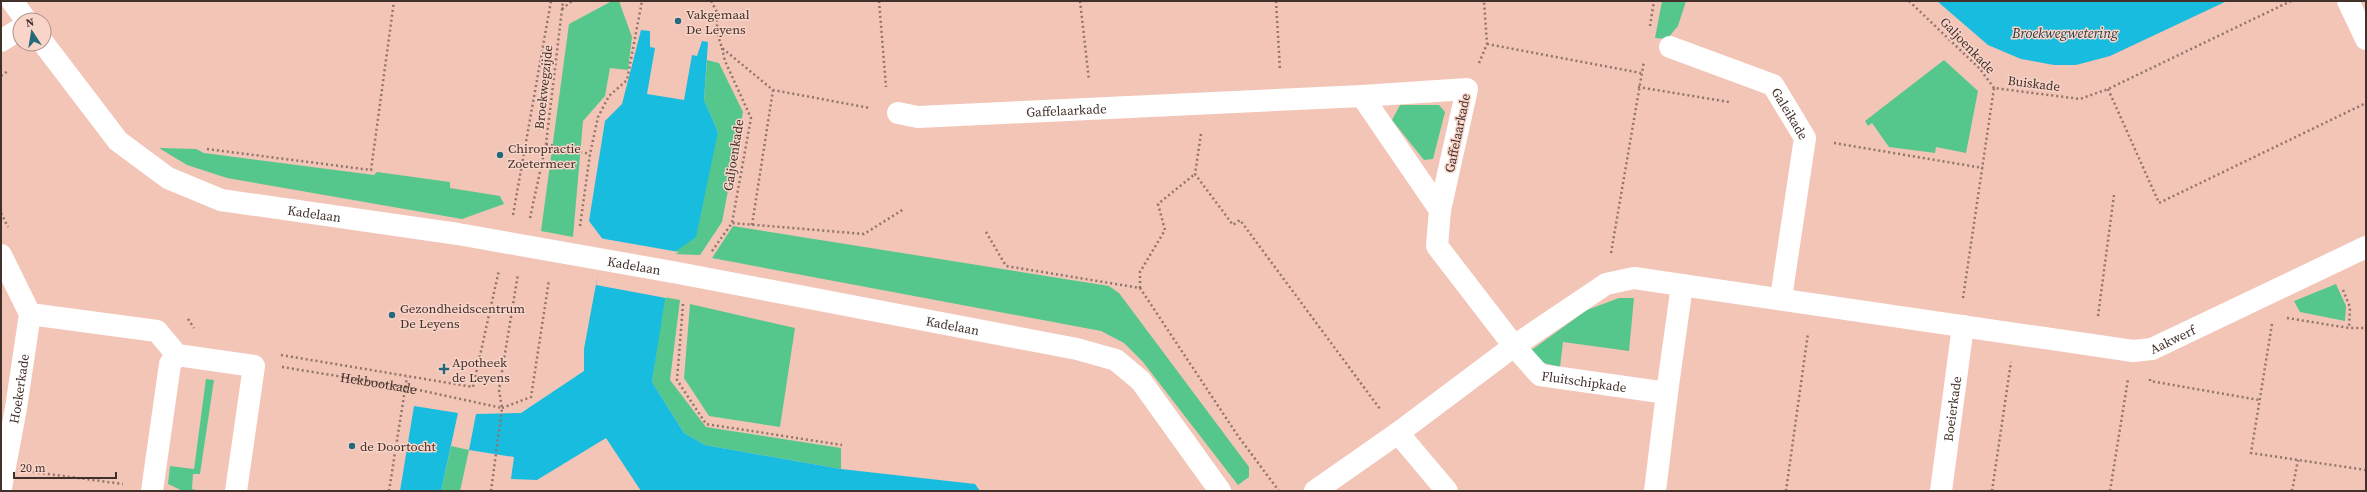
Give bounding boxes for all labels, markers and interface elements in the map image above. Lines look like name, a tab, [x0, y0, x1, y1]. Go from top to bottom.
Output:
place label: Vakgemaal De Leyens	[686, 6, 750, 38]
north arrow	[12, 12, 52, 52]
street label: Galjoenkade	[1936, 13, 1999, 78]
text: N	[25, 15, 36, 31]
marker: Vakgemaal De Leyens	[673, 16, 683, 26]
water label: Broekwegwetering	[2011, 23, 2119, 43]
street label: Broekwegzijde	[531, 44, 556, 130]
street label: Buiskade	[2007, 72, 2061, 95]
street label: Galeikade	[1768, 85, 1812, 143]
street label: Gaffelaarkade	[1441, 92, 1474, 174]
street label: Gaffelaarkade	[1026, 100, 1107, 121]
street label: Galjoenkade	[719, 118, 748, 192]
place label: Chiropractie Zoetermeer	[508, 140, 581, 172]
marker: Chiropractie Zoetermeer	[495, 150, 505, 160]
street label: Kadelaan	[287, 202, 342, 226]
street label: Kadelaan	[606, 253, 662, 279]
place label: Gezondheidscentrum De Leyens	[400, 300, 525, 332]
marker: Gezondheidscentrum De Leyens	[387, 310, 397, 320]
street label: Kadelaan	[924, 312, 981, 339]
street label: Aakwerf	[2147, 321, 2200, 358]
street label: Hoekerkade	[5, 352, 33, 425]
place label: Apotheek de Leyens	[452, 354, 510, 386]
marker: Apotheek de Leyens	[439, 364, 449, 374]
street label: Fluitschipkade	[1541, 367, 1628, 396]
street label: Hekbootkade	[339, 369, 419, 398]
street label: Boeierkade	[1940, 375, 1965, 442]
place label: de Doortocht	[360, 438, 437, 455]
marker: de Doortocht	[347, 441, 357, 451]
scale bar	[14, 454, 116, 480]
text: 20 m	[20, 460, 46, 476]

